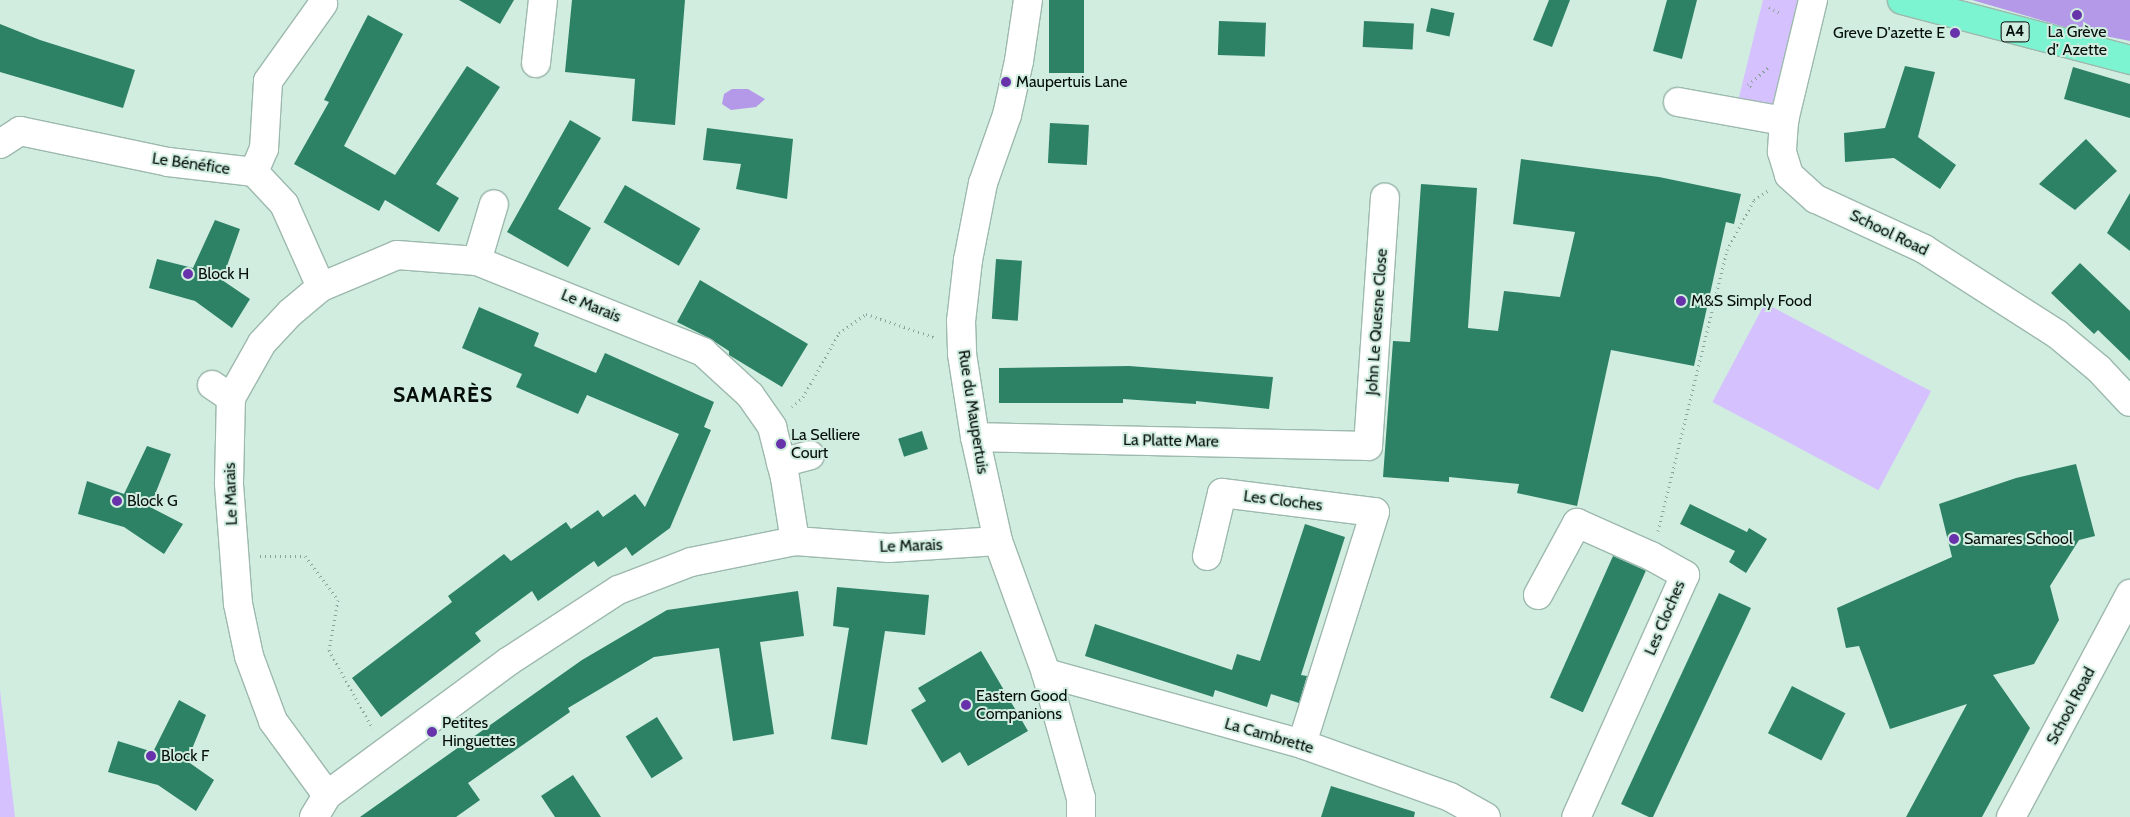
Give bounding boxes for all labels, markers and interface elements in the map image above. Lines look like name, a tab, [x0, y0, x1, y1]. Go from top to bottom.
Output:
marker: La Grève d’ Azette	[2071, 9, 2083, 21]
road number: A4	[2000, 20, 2030, 44]
place label: La Grève d’ Azette	[2047, 22, 2107, 60]
place label: Greve D'azette E	[1833, 23, 1945, 43]
marker: Greve D'azette E	[1949, 27, 1961, 39]
place label: Maupertuis Lane	[1016, 72, 1127, 92]
marker: Maupertuis Lane	[1000, 76, 1012, 88]
street label: Le Bénéfice	[151, 149, 231, 179]
street label: School Road	[1847, 206, 1931, 260]
street label: John Le Quesne Close	[1362, 248, 1392, 396]
place label: Block H	[198, 264, 249, 284]
marker: Block H	[182, 268, 194, 280]
street label: Le Marais	[558, 285, 624, 327]
place label: M&S Simply Food	[1691, 291, 1812, 311]
marker: M&S Simply Food	[1675, 295, 1687, 307]
street label: Rue du Maupertuis	[954, 349, 992, 475]
district label: SAMARÈS	[392, 382, 494, 408]
place label: La Selliere Court	[791, 425, 860, 463]
street label: La Platte Mare	[1123, 431, 1219, 451]
marker: La Selliere Court	[775, 438, 787, 450]
street label: Le Marais	[220, 462, 242, 526]
street label: Les Cloches	[1242, 487, 1324, 515]
place label: Block G	[127, 491, 178, 511]
marker: Block G	[111, 495, 123, 507]
place label: Samares School	[1964, 529, 2073, 549]
marker: Samares School	[1948, 533, 1960, 545]
street label: Le Marais	[879, 535, 943, 557]
street label: Les Cloches	[1641, 578, 1689, 658]
street label: School Road	[2043, 664, 2099, 748]
place label: Eastern Good Companions	[976, 686, 1067, 724]
marker: Eastern Good Companions	[960, 699, 972, 711]
place label: Petites Hinguettes	[442, 713, 516, 751]
street label: La Cambrette	[1222, 714, 1316, 758]
marker: Petites Hinguettes	[426, 726, 438, 738]
place label: Block F	[161, 746, 209, 766]
marker: Block F	[145, 750, 157, 762]

